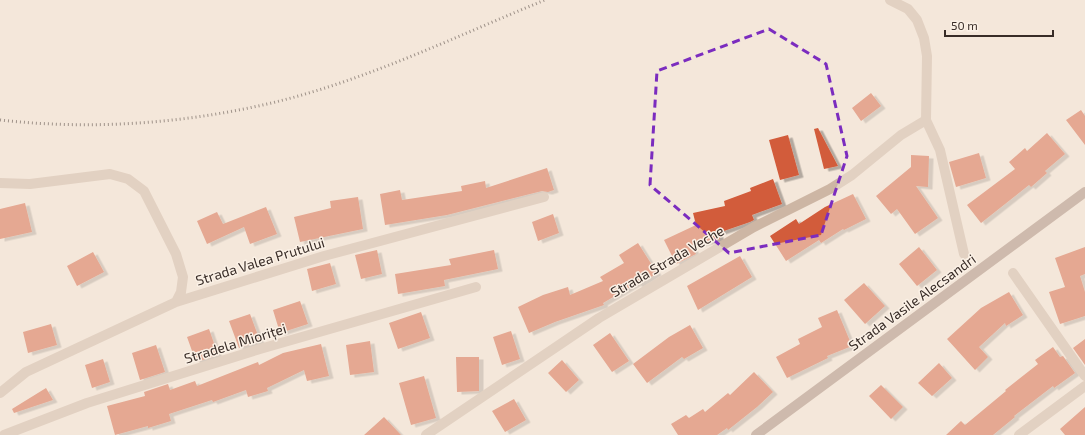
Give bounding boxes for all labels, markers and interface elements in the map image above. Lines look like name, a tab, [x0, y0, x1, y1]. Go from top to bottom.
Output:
scale bar	[945, 12, 1053, 38]
text: 50 m	[951, 18, 978, 32]
street label: Strada Strada Veche	[607, 222, 727, 300]
street label: Strada Valea Prutului	[193, 233, 327, 289]
street label: Strada Vasile Alecsandri	[845, 250, 979, 354]
street label: Stradela Mioriței	[182, 319, 288, 368]

